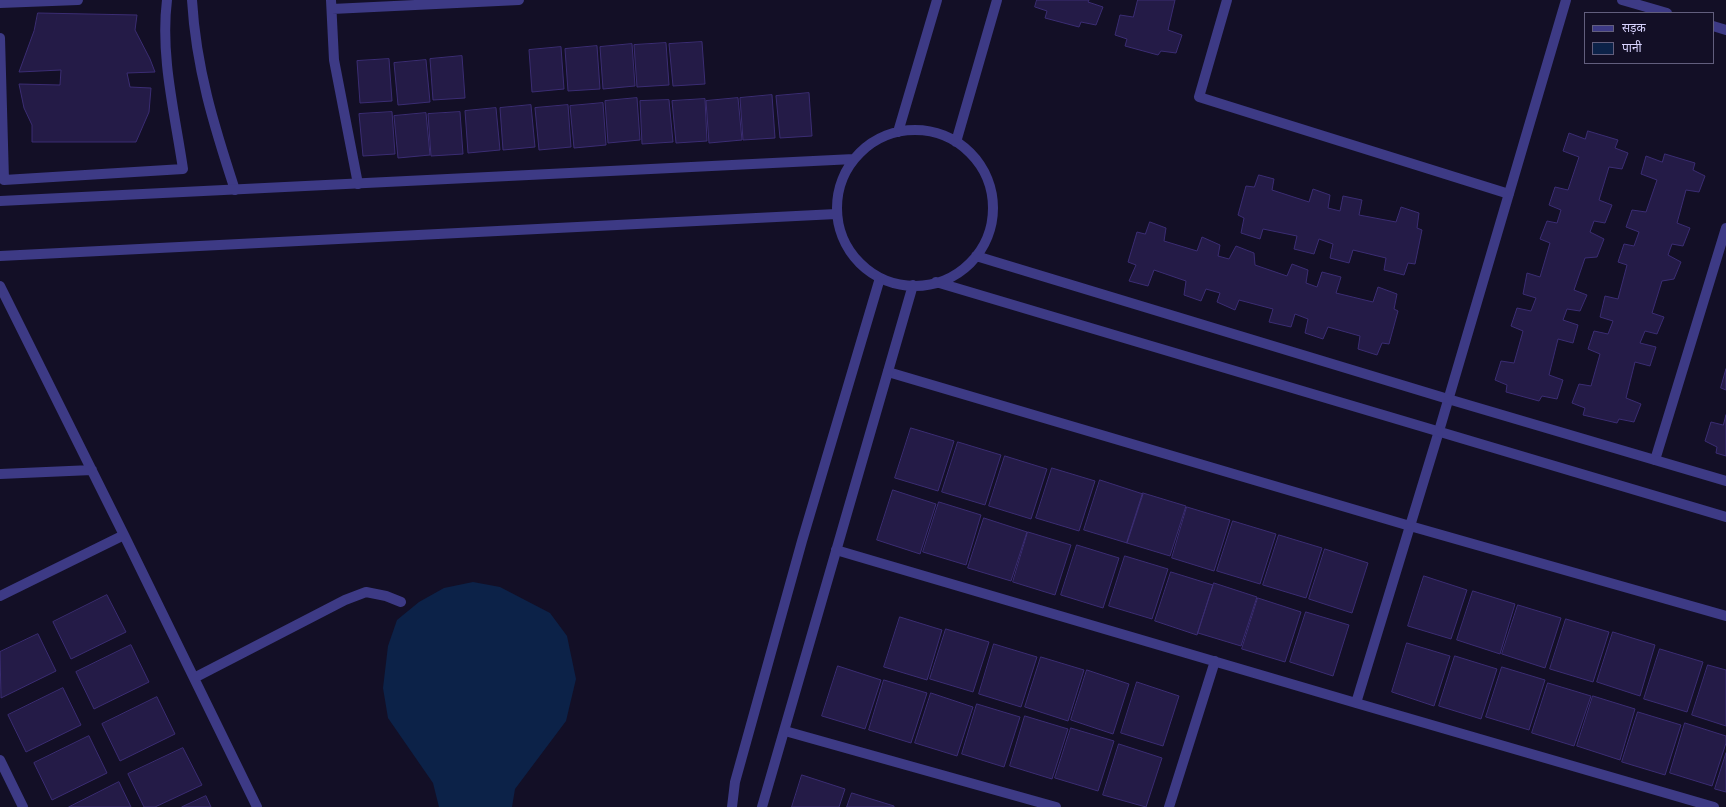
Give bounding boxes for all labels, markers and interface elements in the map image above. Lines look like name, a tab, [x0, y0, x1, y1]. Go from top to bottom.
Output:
legend	[1584, 12, 1714, 64]
text: सड़क	[1622, 20, 1646, 35]
text: पानी	[1622, 40, 1642, 55]

